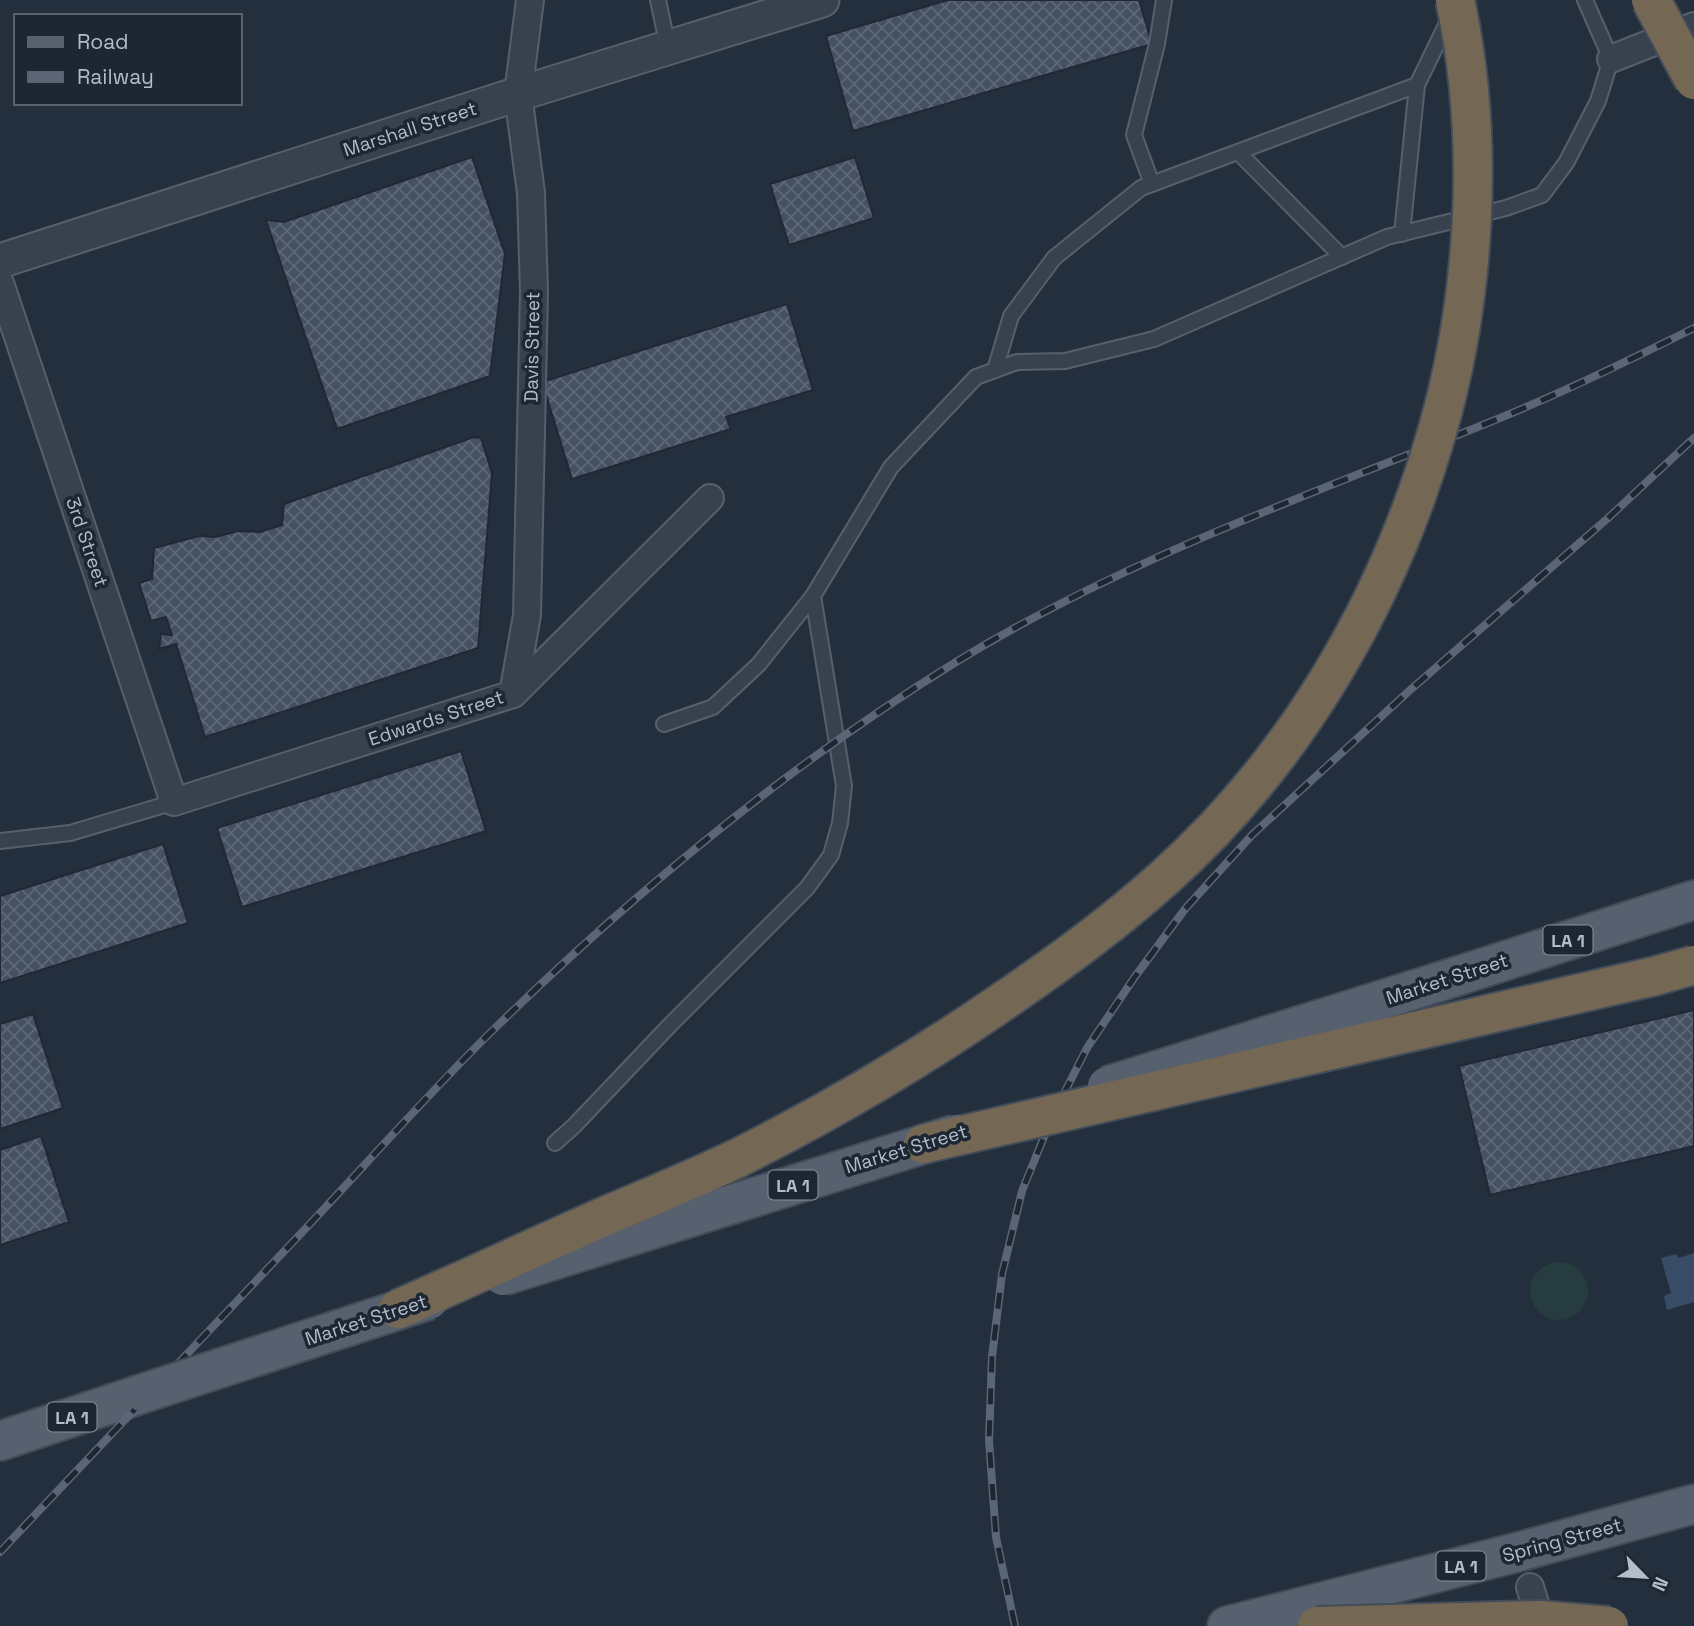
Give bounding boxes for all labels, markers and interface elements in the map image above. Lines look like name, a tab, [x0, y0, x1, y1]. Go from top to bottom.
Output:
legend	[14, 14, 242, 105]
text: Road	[77, 28, 129, 55]
text: Railway	[77, 63, 154, 90]
street label: Marshall Street	[340, 96, 480, 162]
street label: Davis Street	[519, 291, 545, 403]
street label: 3rd Street	[60, 494, 114, 590]
street label: Edwards Street	[365, 684, 507, 752]
road number: LA 1	[1544, 925, 1592, 954]
street label: Market Street	[1383, 948, 1511, 1010]
street label: Market Street	[842, 1119, 970, 1179]
road number: LA 1	[768, 1170, 818, 1200]
street label: Market Street	[302, 1289, 430, 1351]
road number: LA 1	[48, 1402, 96, 1432]
street label: Spring Street	[1500, 1512, 1624, 1568]
north arrow	[1610, 1542, 1680, 1612]
road number: LA 1	[1436, 1552, 1486, 1581]
text: N	[1646, 1573, 1674, 1595]

